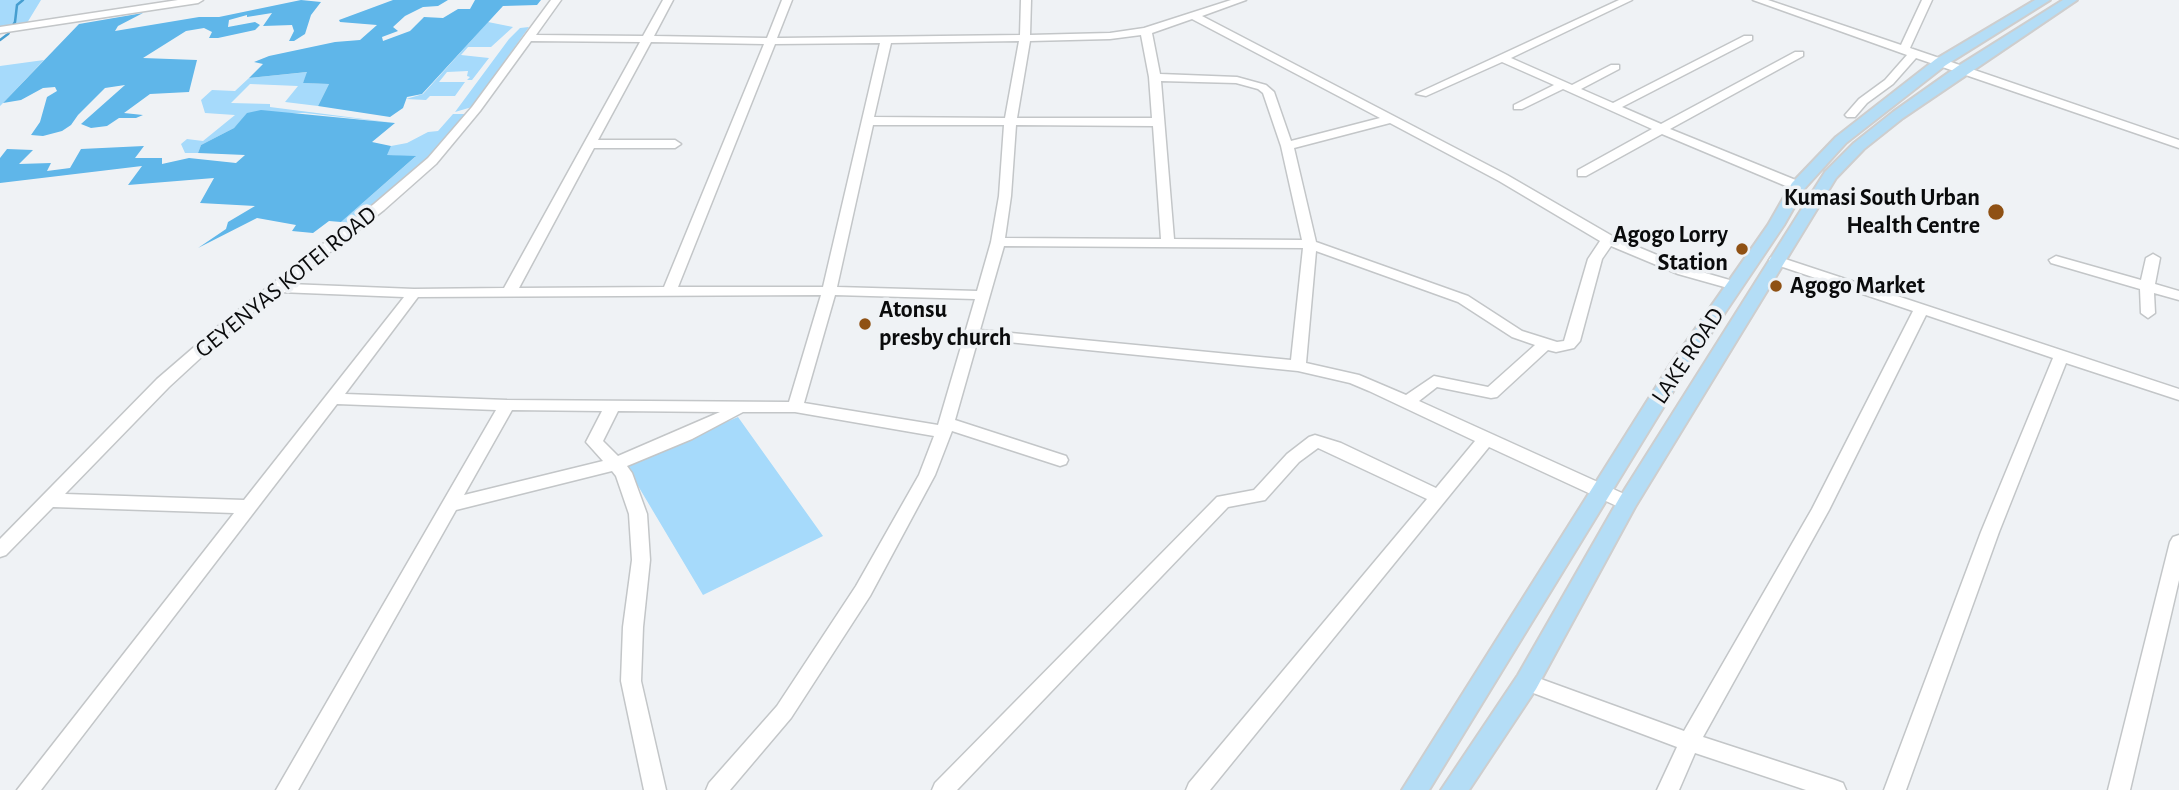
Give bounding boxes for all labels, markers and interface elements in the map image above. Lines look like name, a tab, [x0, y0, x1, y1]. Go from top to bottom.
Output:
place label: Kumasi South Urban Health Centre	[1784, 184, 1980, 240]
street label: GEYENYAS KOTEI ROAD	[189, 200, 383, 364]
marker: Kumasi South Urban Health Centre	[1986, 202, 2006, 222]
place label: Agogo Lorry Station	[1613, 221, 1728, 277]
marker: Agogo Lorry Station	[1734, 241, 1750, 257]
place label: Agogo Market	[1790, 272, 1925, 300]
marker: Agogo Market	[1768, 278, 1784, 294]
place label: Atonsu presby church	[879, 296, 1011, 352]
street label: LAKE ROAD	[1645, 302, 1731, 410]
marker: Atonsu presby church	[857, 316, 873, 332]

